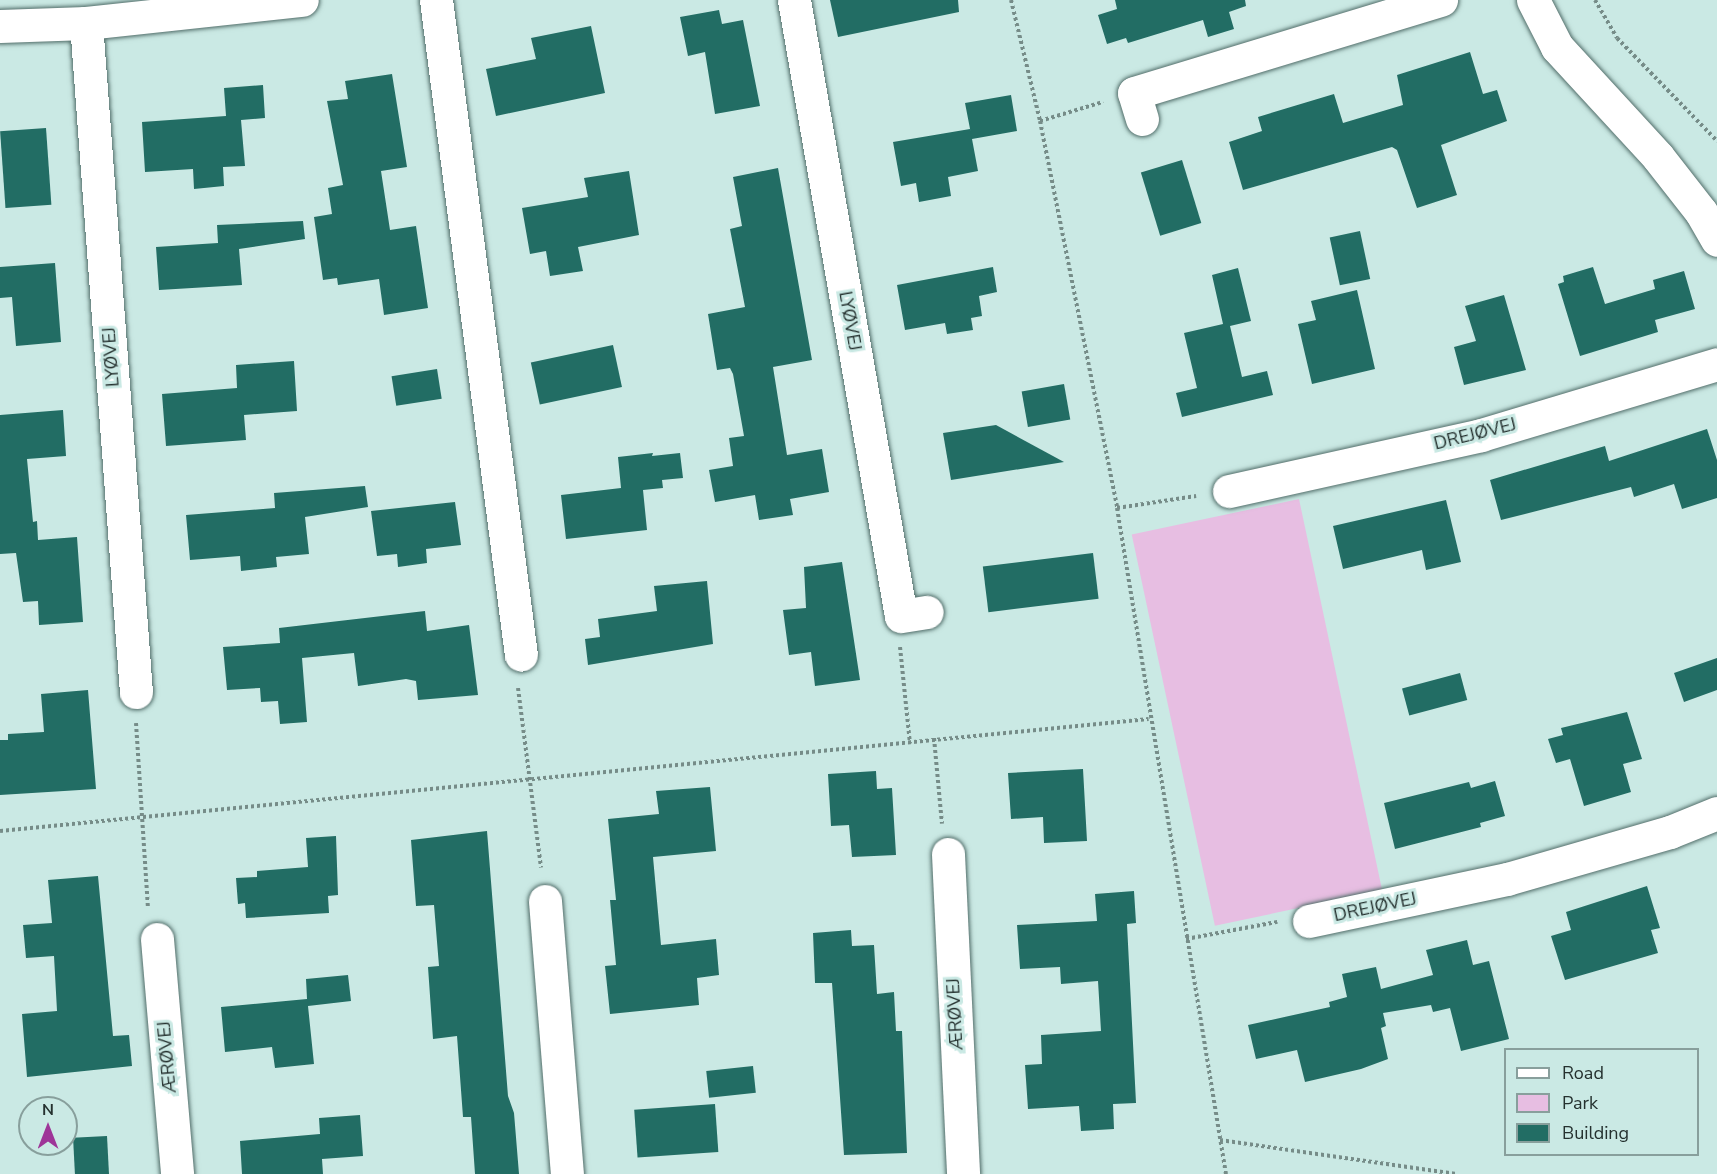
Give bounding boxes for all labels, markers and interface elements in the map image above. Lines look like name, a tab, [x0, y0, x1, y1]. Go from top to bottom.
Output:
street label: LYØVEJ	[834, 290, 866, 352]
street label: LYØVEJ	[98, 326, 124, 388]
street label: DREJØVEJ	[1432, 413, 1518, 455]
street label: DREJØVEJ	[1332, 888, 1418, 926]
street label: ÆRØVEJ	[942, 978, 968, 1050]
street label: ÆRØVEJ	[153, 1020, 181, 1094]
legend	[1504, 1048, 1699, 1156]
text: Road	[1562, 1061, 1604, 1085]
text: Park	[1562, 1091, 1598, 1115]
north arrow	[18, 1096, 78, 1156]
text: N	[42, 1099, 54, 1121]
text: Building	[1562, 1121, 1629, 1145]

